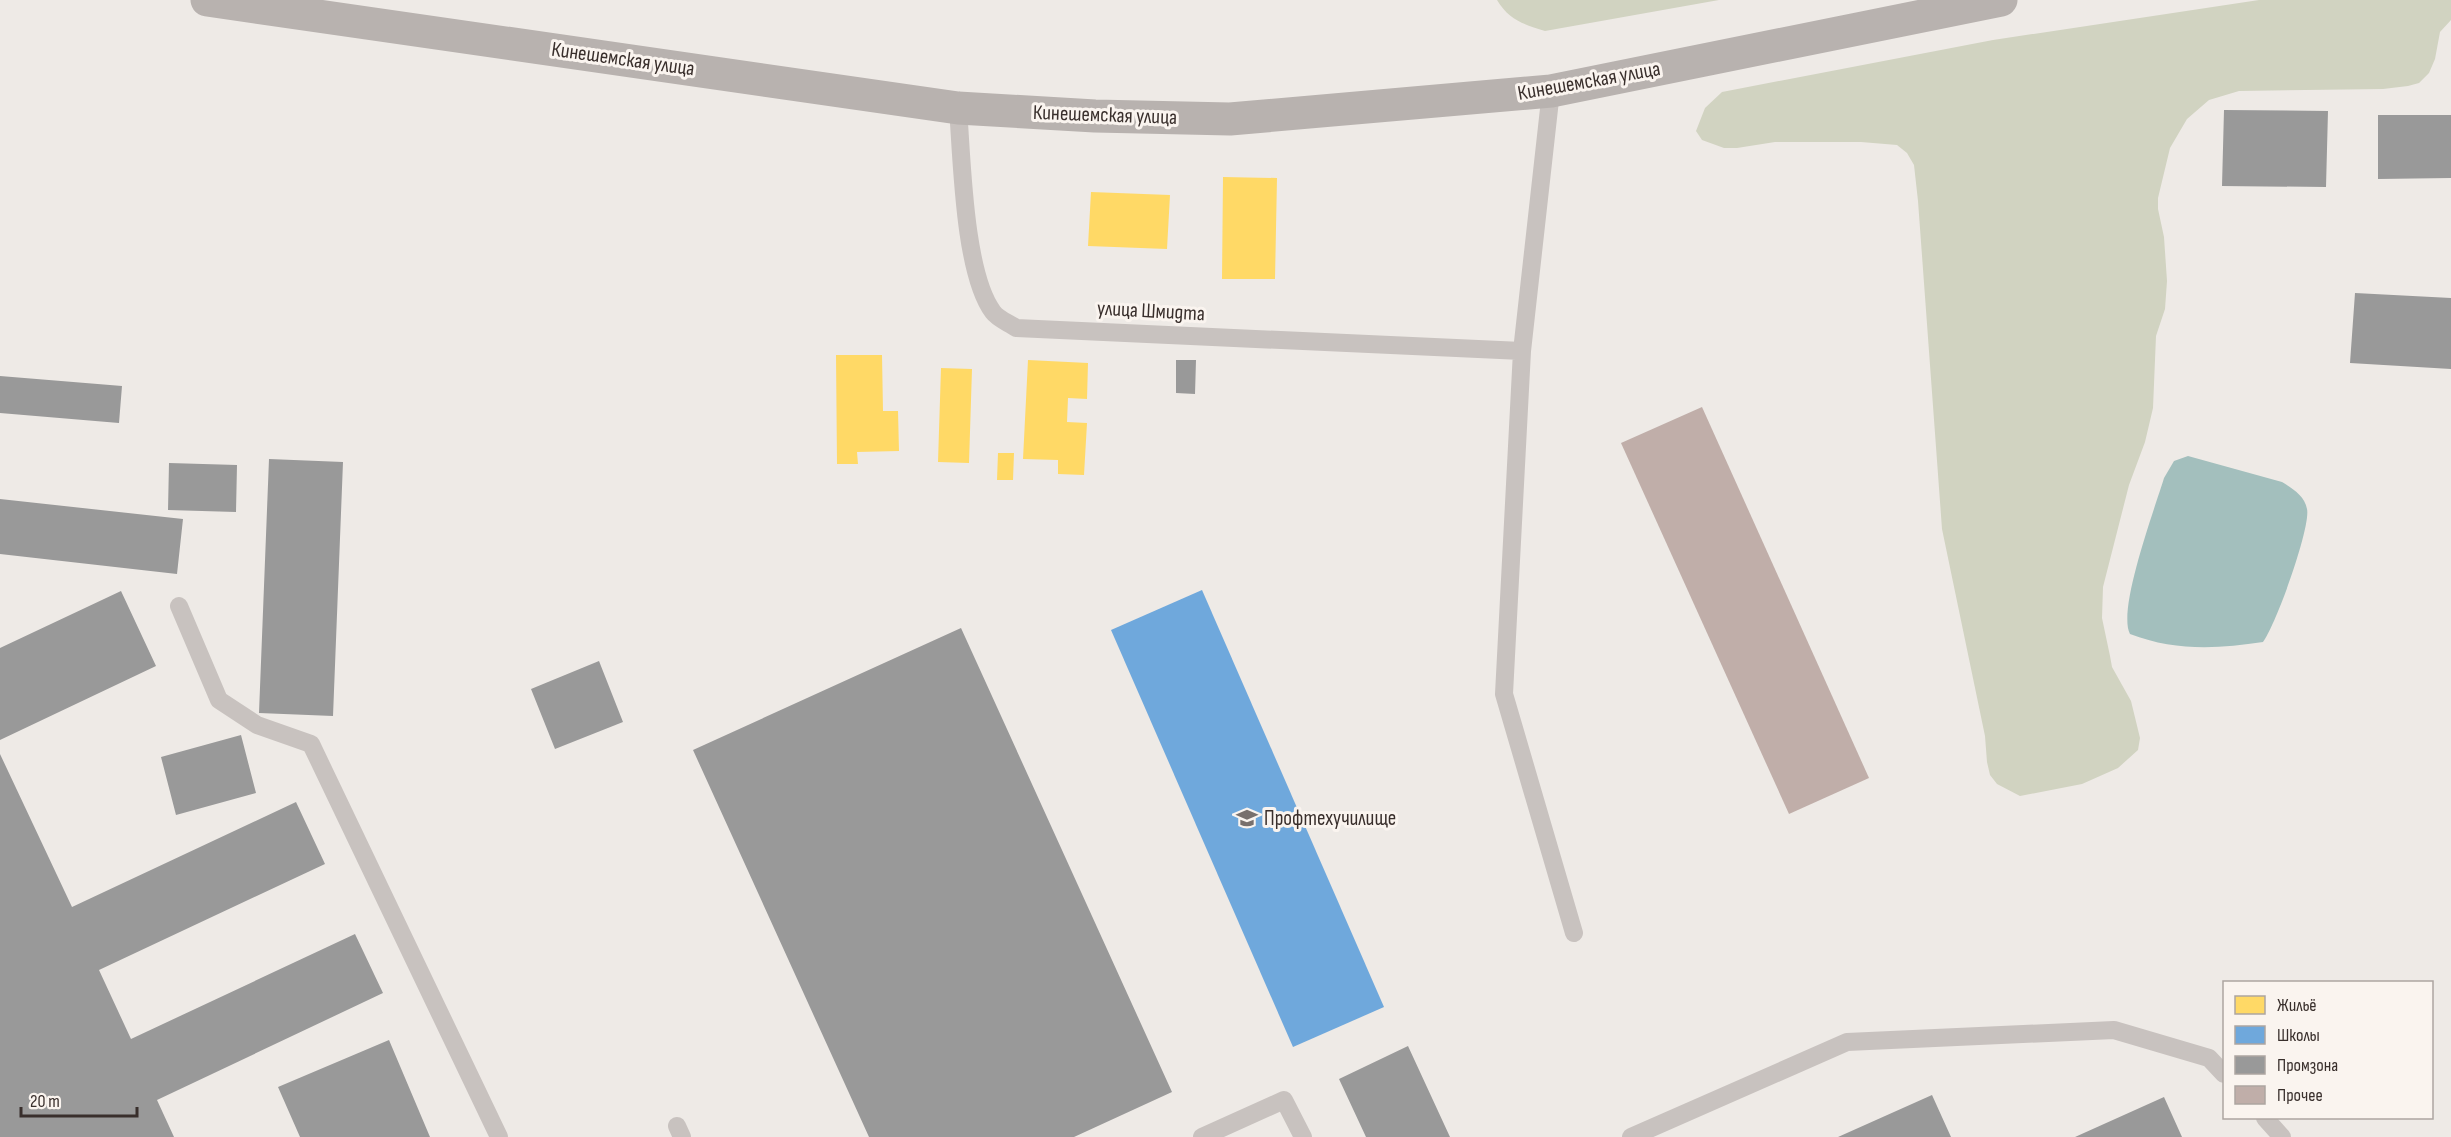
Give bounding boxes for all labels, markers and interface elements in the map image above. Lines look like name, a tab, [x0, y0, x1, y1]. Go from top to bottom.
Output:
street label: Кинешемская улица	[550, 37, 696, 81]
street label: Кинешемская улица	[1516, 56, 1662, 106]
street label: Кинешемская улица	[1032, 100, 1178, 130]
street label: улица Шмидта	[1096, 296, 1206, 326]
school or university icon: Профтехучилище	[1235, 806, 1259, 830]
place label: Профтехучилище	[1264, 806, 1396, 831]
legend	[2223, 981, 2433, 1119]
text: Жильё	[2277, 995, 2317, 1016]
text: Школы	[2277, 1025, 2320, 1046]
text: Промзона	[2277, 1055, 2338, 1076]
scale bar	[21, 1080, 136, 1118]
text: Прочее	[2277, 1085, 2323, 1106]
text: 20 m	[30, 1091, 60, 1112]

